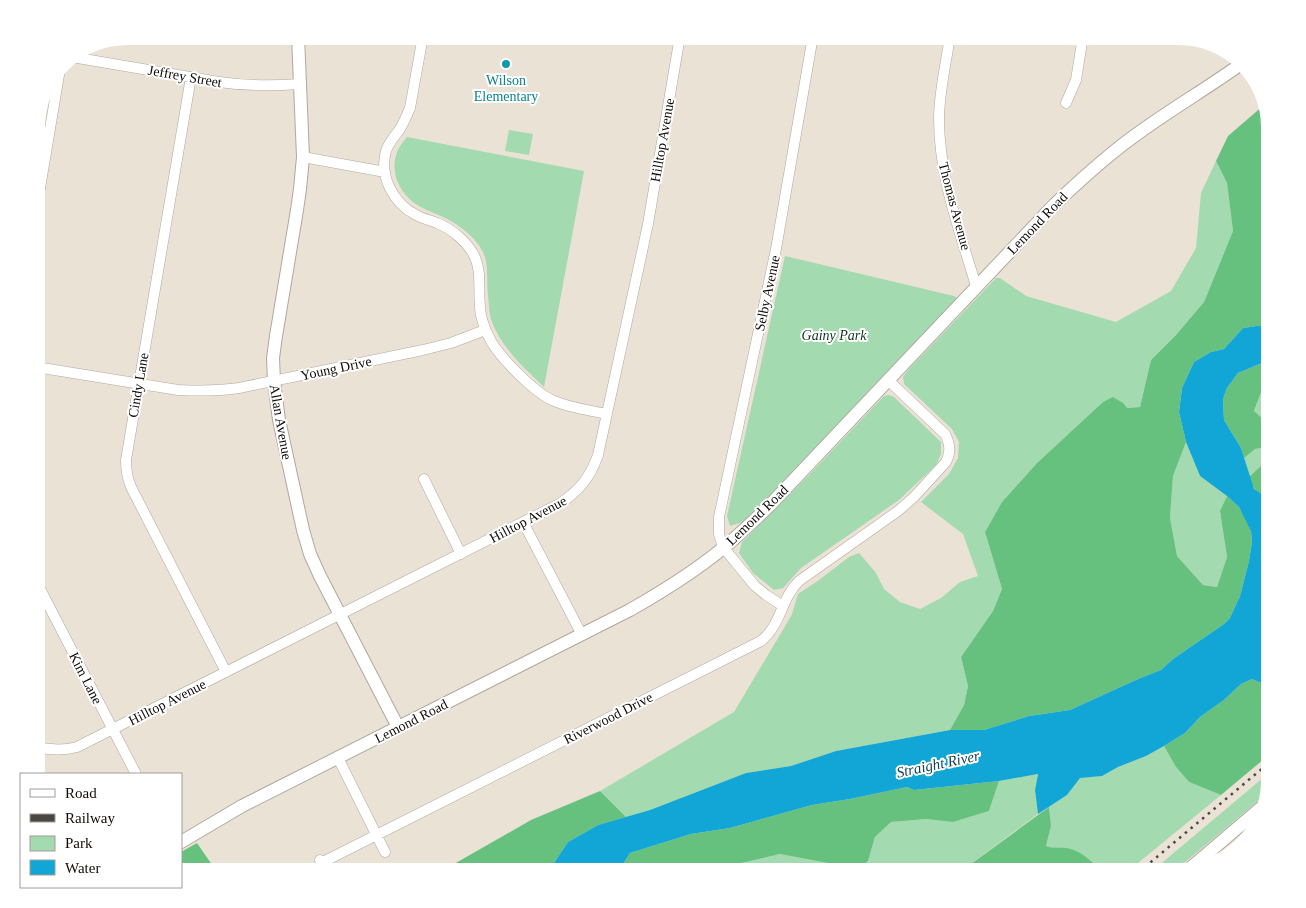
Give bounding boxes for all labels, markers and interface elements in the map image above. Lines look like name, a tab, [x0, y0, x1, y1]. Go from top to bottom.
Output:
marker: Wilson Elementary	[500, 58, 512, 70]
street label: Jeffrey Street	[147, 63, 223, 90]
place label: Wilson Elementary	[474, 73, 538, 104]
street label: Hilltop Avenue	[648, 97, 677, 183]
street label: Thomas Avenue	[936, 161, 973, 252]
street label: Lemond Road	[1004, 189, 1070, 257]
street label: Selby Avenue	[752, 254, 783, 332]
park label: Gainy Park	[802, 328, 867, 343]
street label: Cindy Lane	[125, 351, 152, 419]
street label: Young Drive	[299, 354, 373, 383]
street label: Allan Avenue	[266, 383, 295, 461]
street label: Lemond Road	[723, 482, 791, 548]
street label: Hilltop Avenue	[487, 493, 569, 546]
street label: Kim Lane	[66, 650, 105, 707]
street label: Hilltop Avenue	[126, 676, 208, 728]
street label: Riverwood Drive	[561, 690, 655, 747]
street label: Lemond Road	[372, 697, 450, 746]
water label: Straight River	[895, 747, 981, 781]
legend	[20, 773, 182, 888]
text: Road	[65, 785, 97, 801]
text: Railway	[65, 810, 115, 826]
text: Park	[65, 835, 93, 851]
text: Water	[65, 860, 100, 876]

